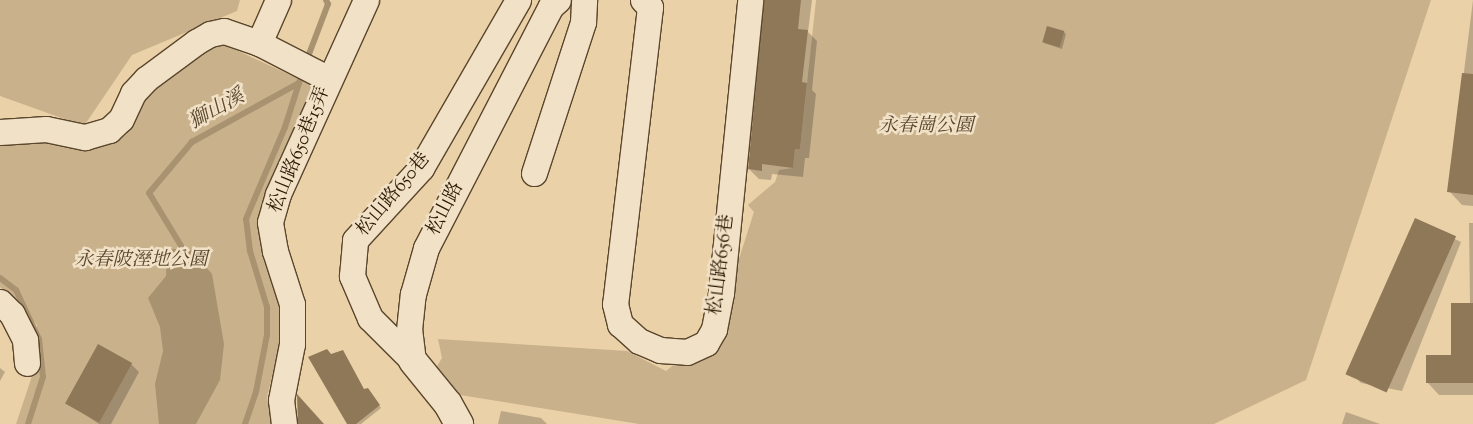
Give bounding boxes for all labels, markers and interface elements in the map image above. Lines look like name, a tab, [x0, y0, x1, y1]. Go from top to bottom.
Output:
street label: 松山路650巷15弄	[264, 84, 336, 216]
water label: 獅山溪	[185, 85, 249, 135]
park label: 永春崗公園	[879, 116, 973, 138]
street label: 松山路650巷	[352, 149, 436, 241]
street label: 松山路	[423, 178, 469, 240]
street label: 松山路656巷	[705, 213, 739, 317]
park label: 永春陂溼地公園	[75, 250, 207, 272]

